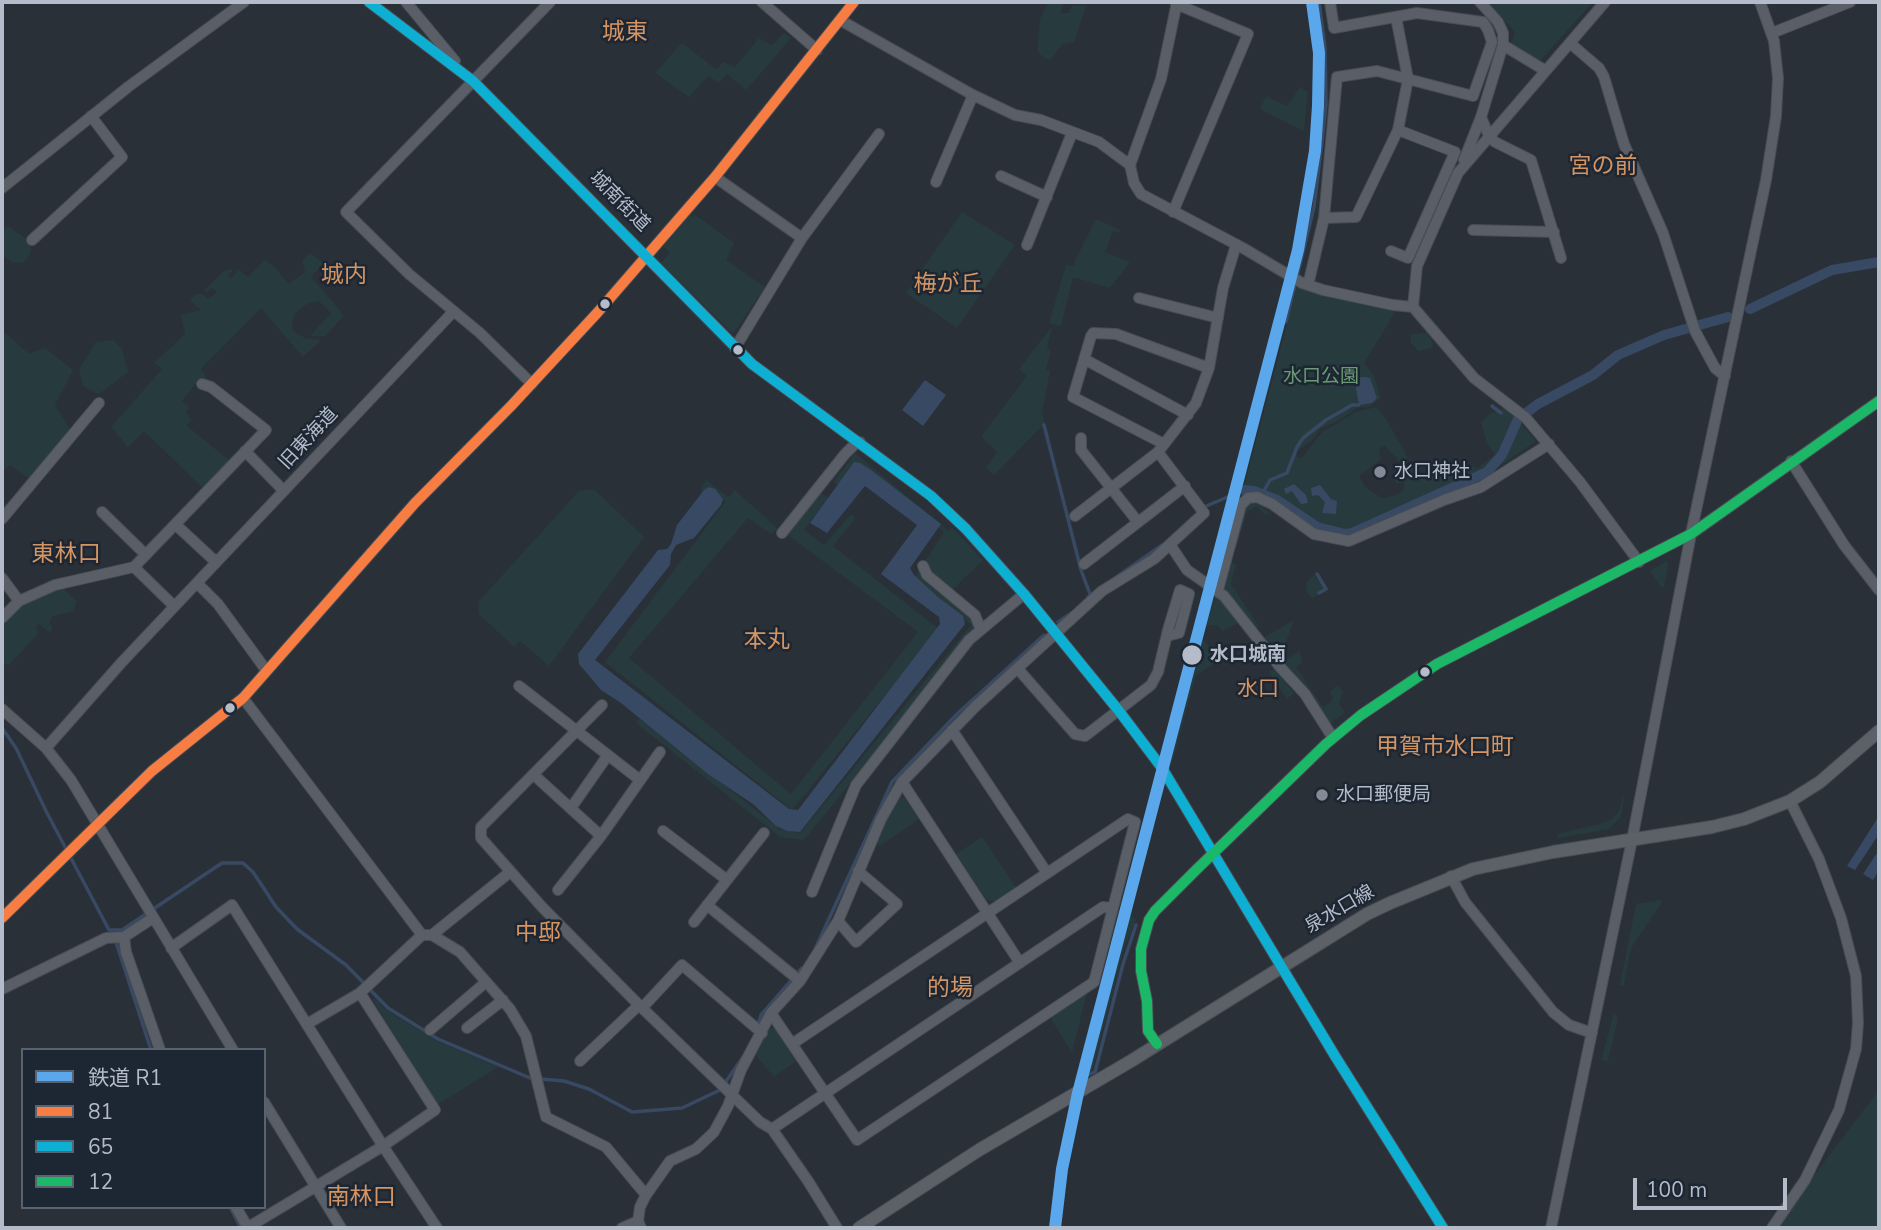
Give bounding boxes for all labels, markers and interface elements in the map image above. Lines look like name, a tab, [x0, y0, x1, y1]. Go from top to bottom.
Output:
district label: 城東	[602, 19, 648, 47]
district label: 宮の前	[1569, 153, 1637, 181]
street label: 城南街道	[584, 167, 654, 237]
district label: 城内	[321, 262, 367, 290]
district label: 梅が丘	[914, 271, 982, 299]
unlabelled marker	[598, 297, 612, 311]
unlabelled marker	[731, 343, 745, 357]
park label: 水口公園	[1283, 366, 1359, 388]
street label: 旧東海道	[275, 403, 343, 475]
place label: 水口神社	[1394, 461, 1470, 483]
marker: 水口神社	[1372, 464, 1388, 480]
district label: 東林口	[32, 541, 100, 569]
district label: 本丸	[744, 627, 790, 655]
marker: 水口城南	[1180, 643, 1204, 667]
place label: 水口城南	[1210, 644, 1286, 666]
unlabelled marker	[1418, 665, 1432, 679]
district label: 水口	[1237, 677, 1279, 703]
unlabelled marker	[223, 701, 237, 715]
district label: 甲賀市水口町	[1376, 734, 1514, 762]
place label: 水口郵便局	[1336, 784, 1431, 806]
marker: 水口郵便局	[1314, 787, 1330, 803]
street label: 泉水口線	[1301, 881, 1379, 939]
district label: 中邸	[515, 920, 561, 948]
district label: 的場	[927, 975, 973, 1003]
legend	[21, 1048, 266, 1209]
text: 鉄道 R1	[88, 1064, 162, 1092]
text: 81	[88, 1098, 113, 1126]
text: 65	[88, 1133, 113, 1161]
scale bar	[1636, 1164, 1790, 1208]
text: 12	[88, 1168, 113, 1196]
text: 100 m	[1646, 1176, 1707, 1204]
district label: 南林口	[327, 1184, 395, 1212]

